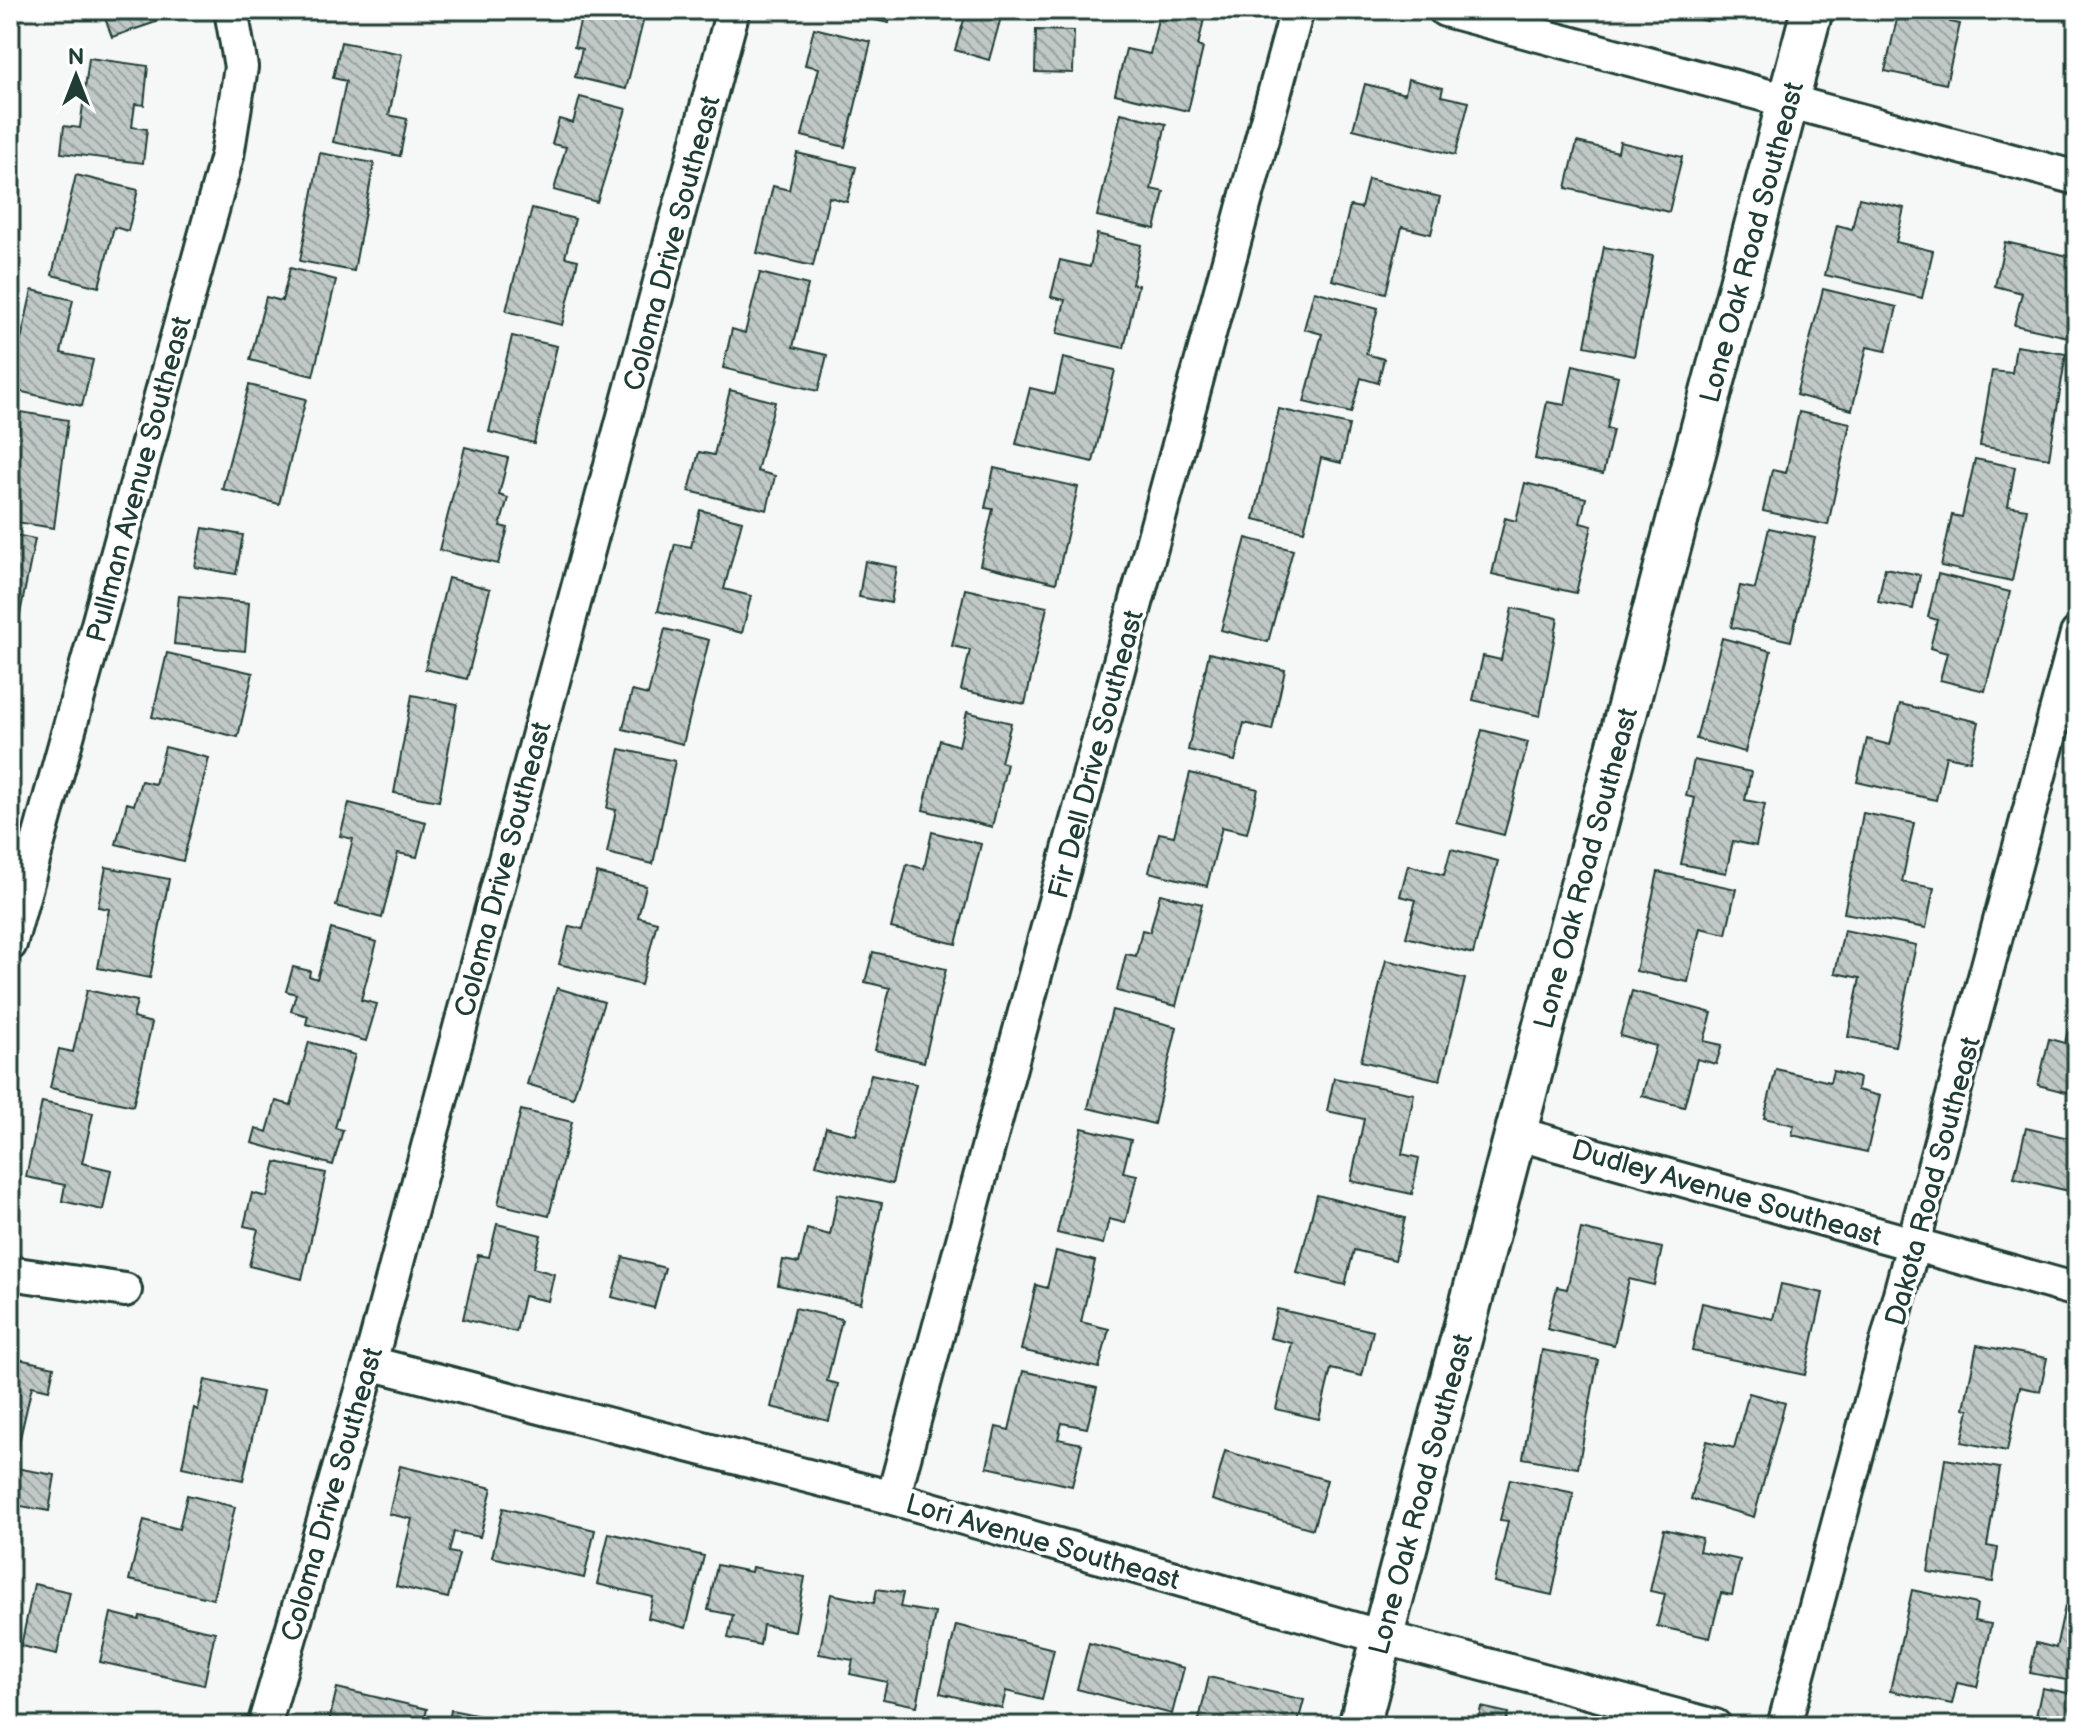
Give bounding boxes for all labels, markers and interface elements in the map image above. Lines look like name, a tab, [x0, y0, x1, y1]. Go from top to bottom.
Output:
north arrow	[36, 36, 116, 116]
text: N	[68, 44, 84, 71]
street label: Lone Oak Road Southeast	[1694, 78, 1811, 407]
street label: Coloma Drive Southeast	[617, 92, 728, 395]
street label: Pullman Avenue Southeast	[80, 312, 199, 646]
street label: Fir Dell Drive Southeast	[1042, 606, 1151, 902]
street label: Lone Oak Road Southeast	[1528, 704, 1645, 1033]
street label: Coloma Drive Southeast	[448, 718, 559, 1021]
street label: Dakota Road Southeast	[1879, 1033, 1988, 1329]
street label: Dudley Avenue Southeast	[1568, 1133, 1886, 1254]
street label: Lone Oak Road Southeast	[1363, 1330, 1480, 1659]
street label: Coloma Drive Southeast	[275, 1343, 390, 1645]
street label: Lori Avenue Southeast	[902, 1488, 1184, 1597]

